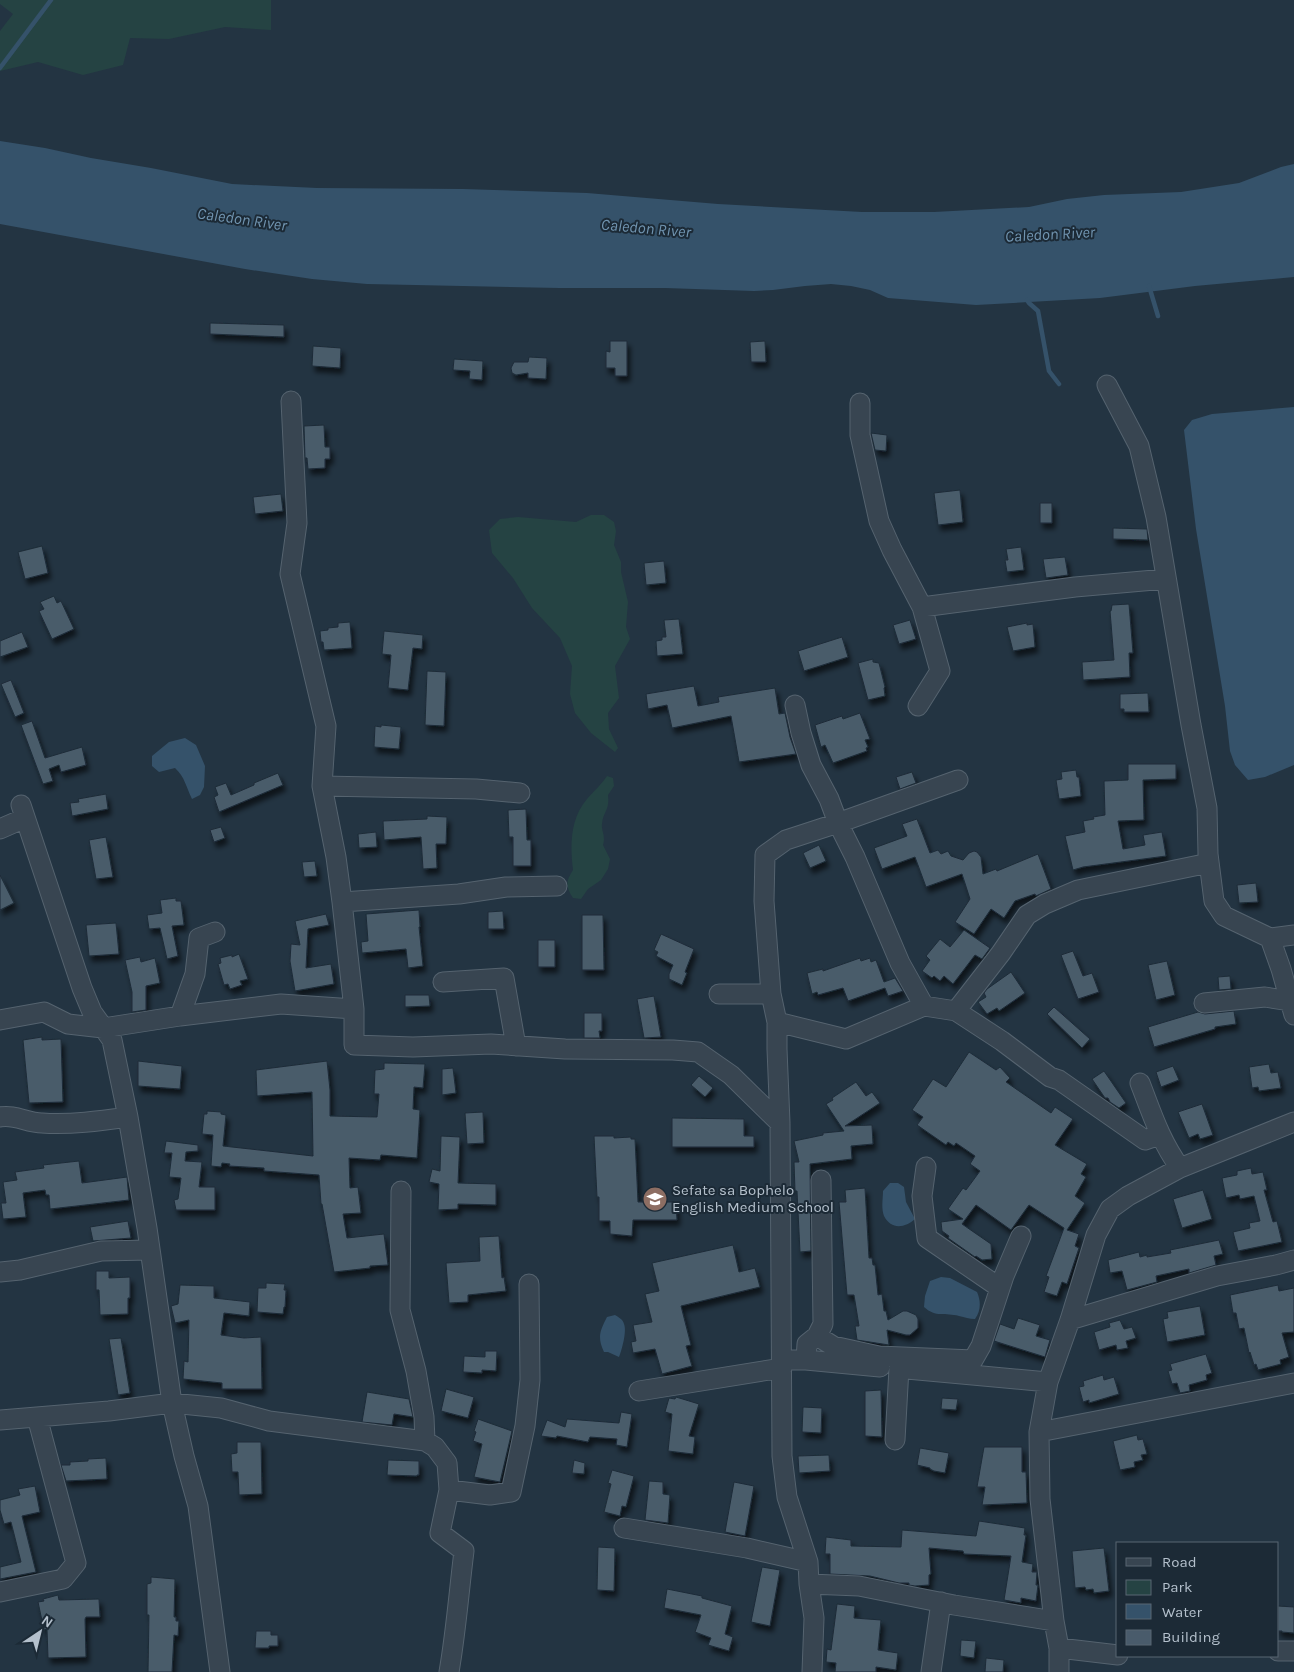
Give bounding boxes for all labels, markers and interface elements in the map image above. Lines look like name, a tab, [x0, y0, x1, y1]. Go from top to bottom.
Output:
water label: Caledon River	[196, 203, 288, 235]
water label: Caledon River	[600, 215, 692, 241]
water label: Caledon River	[1004, 222, 1096, 246]
place label: Sefate sa Bophelo English Medium School	[672, 1181, 834, 1216]
school or university icon: Sefate sa Bophelo English Medium School	[642, 1186, 668, 1212]
legend	[1116, 1542, 1279, 1657]
text: Road	[1162, 1553, 1197, 1571]
text: Park	[1162, 1578, 1192, 1596]
text: Water	[1162, 1603, 1203, 1621]
north arrow	[15, 1607, 65, 1657]
text: N	[38, 1612, 56, 1632]
text: Building	[1162, 1628, 1220, 1646]

